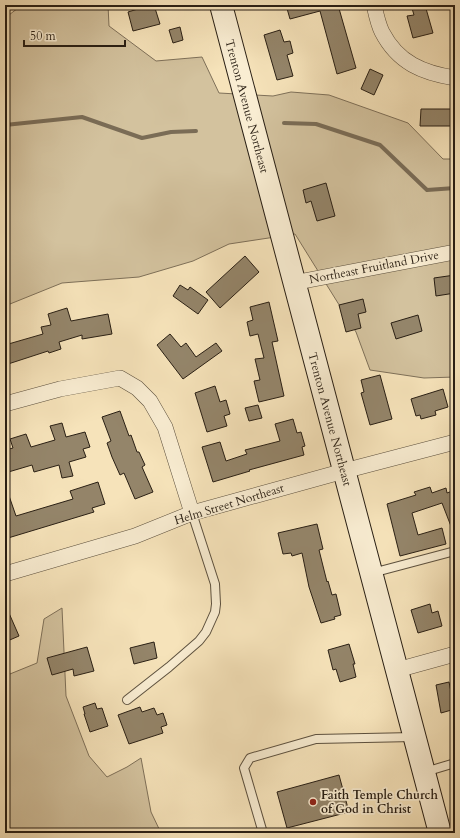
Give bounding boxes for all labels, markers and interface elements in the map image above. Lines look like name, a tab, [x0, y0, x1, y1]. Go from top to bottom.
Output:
scale bar	[24, 22, 125, 48]
text: 50 m	[30, 28, 57, 44]
street label: Trenton Avenue Northeast	[221, 37, 273, 175]
street label: Northeast Fruitland Drive	[308, 247, 440, 287]
street label: Trenton Avenue Northeast	[304, 350, 356, 488]
street label: Helm Street Northeast	[172, 480, 286, 528]
place label: Faith Temple Church of God in Christ	[321, 787, 438, 817]
marker: Faith Temple Church of God in Christ	[308, 797, 318, 807]

